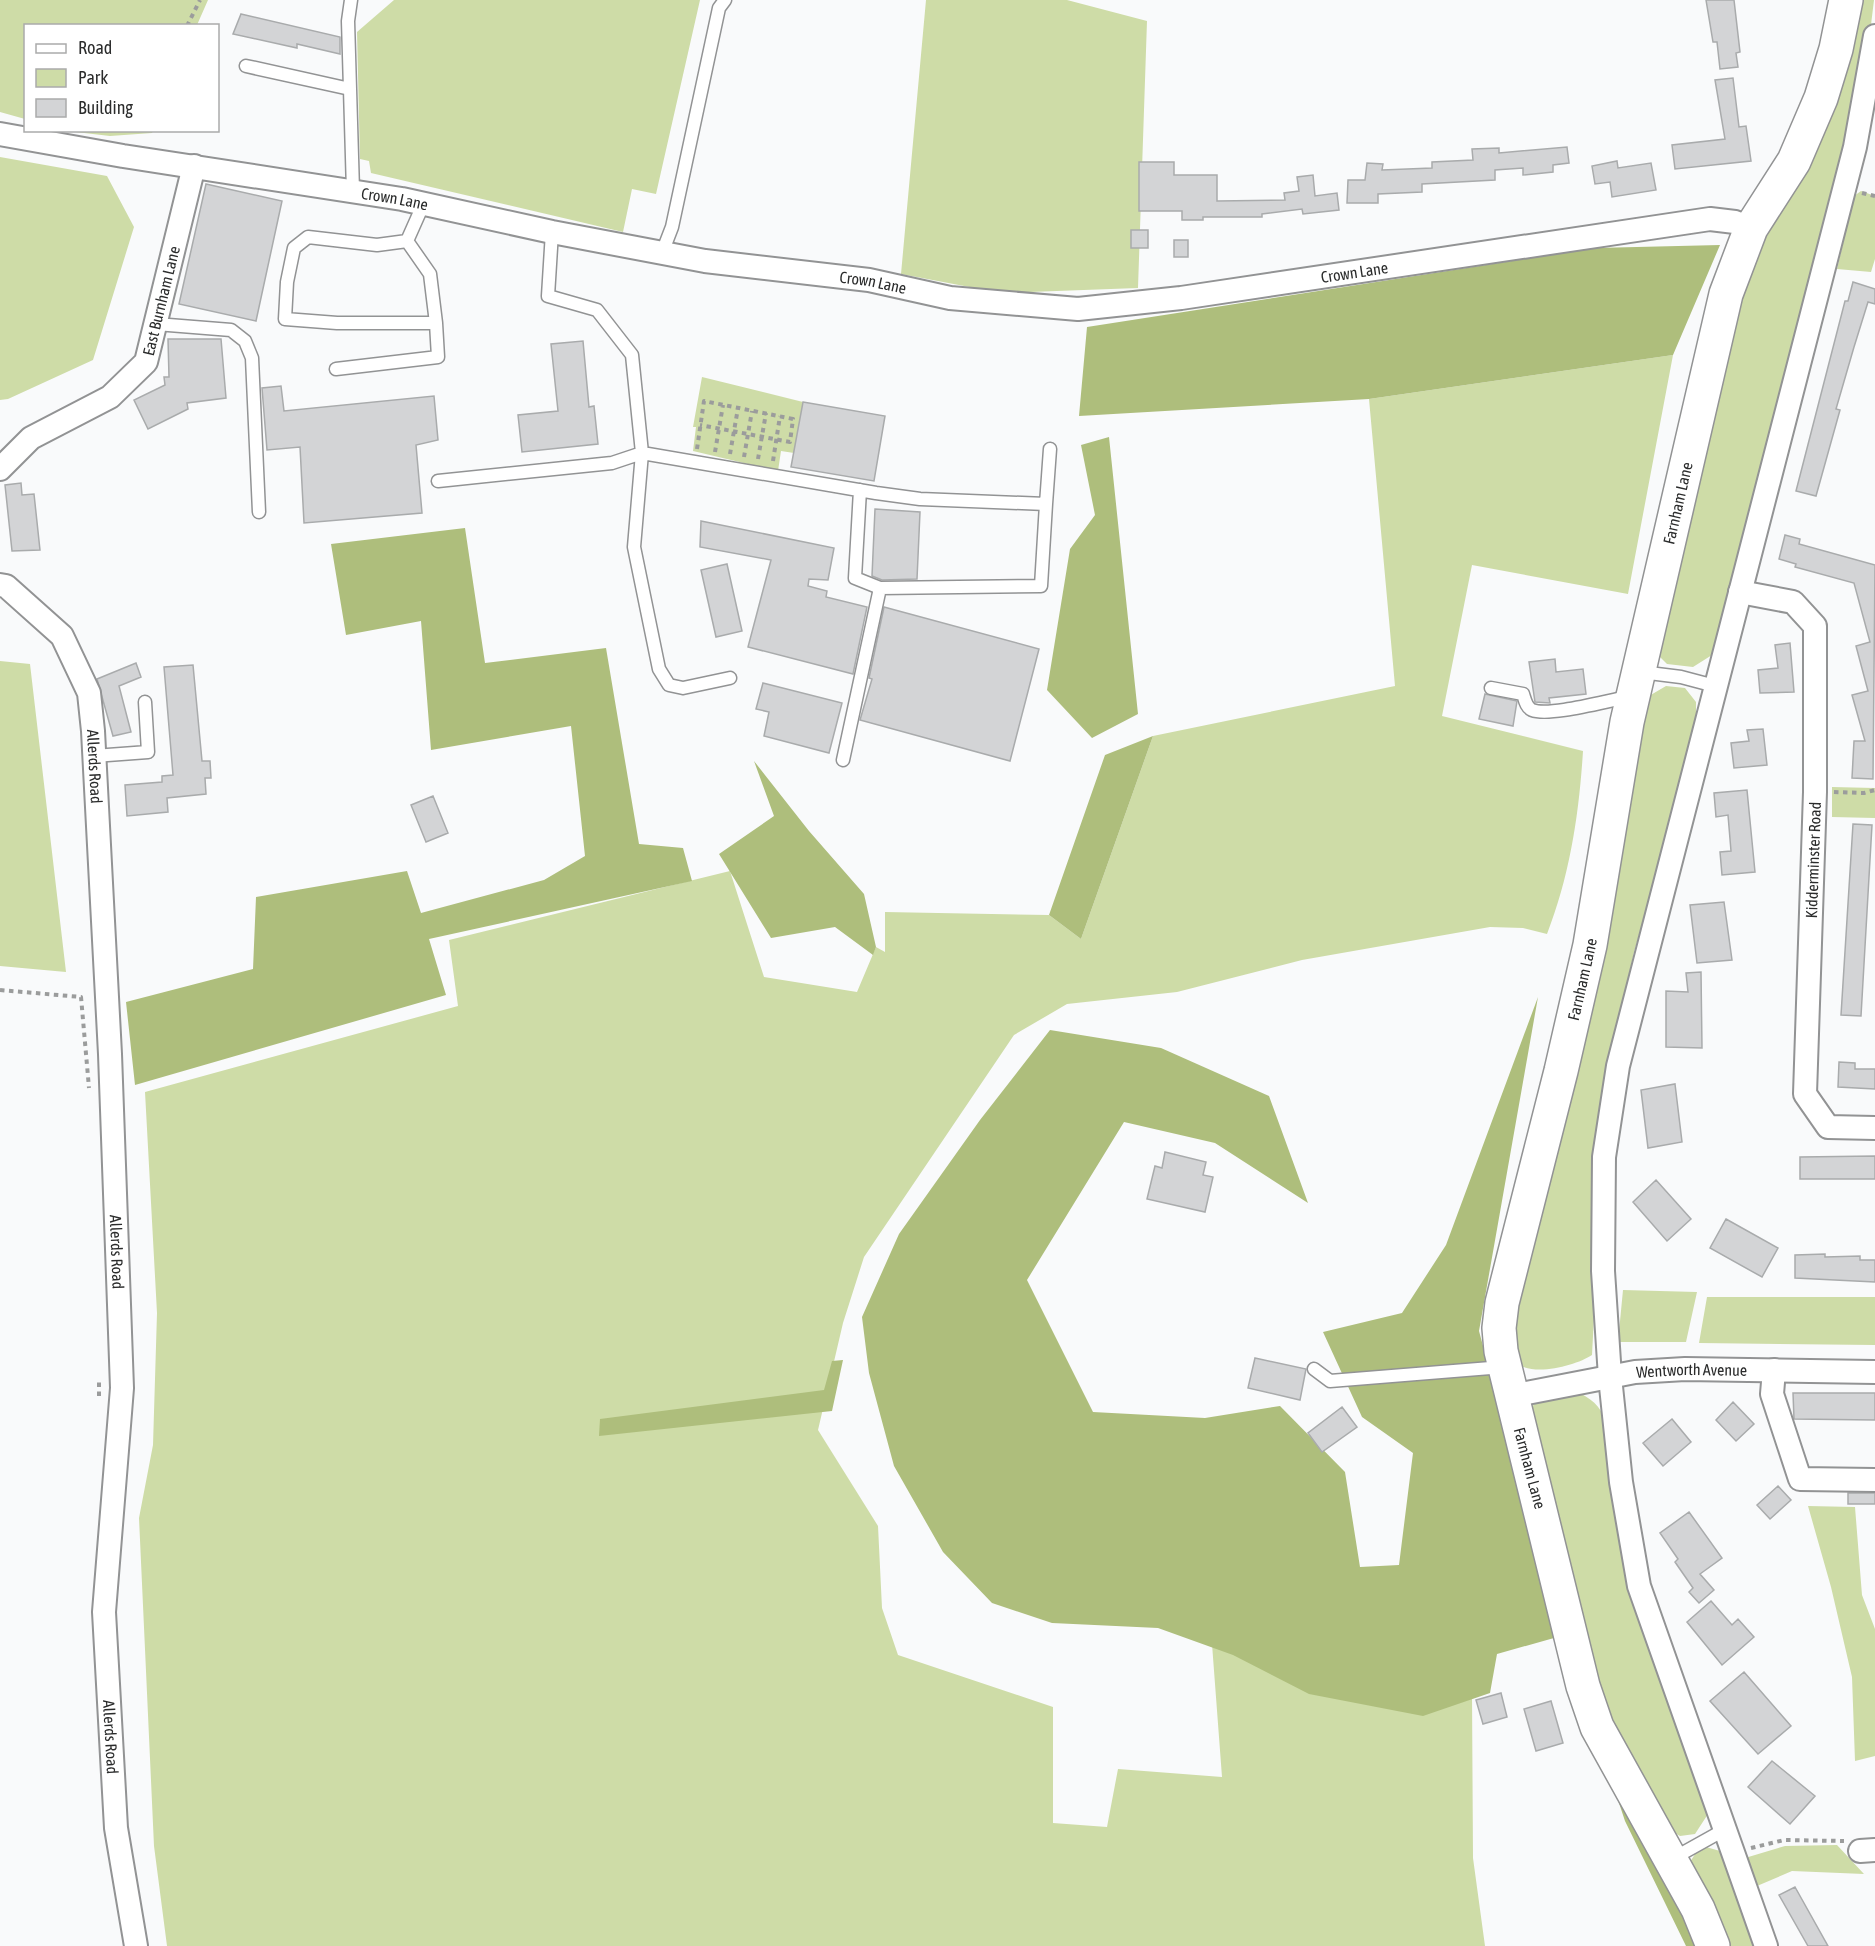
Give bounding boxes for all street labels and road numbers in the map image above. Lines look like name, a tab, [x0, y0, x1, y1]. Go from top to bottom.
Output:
street label: Crown Lane	[360, 184, 430, 213]
street label: East Burnham Lane	[139, 244, 183, 358]
street label: Crown Lane	[1320, 258, 1389, 286]
street label: Crown Lane	[839, 268, 908, 297]
street label: Farnham Lane	[1659, 460, 1696, 546]
street label: Allerds Road	[84, 729, 106, 804]
street label: Kidderminster Road	[1802, 801, 1824, 919]
street label: Farnham Lane	[1564, 937, 1600, 1022]
street label: Allerds Road	[107, 1215, 127, 1289]
street label: Wentworth Avenue	[1636, 1360, 1747, 1381]
street label: Farnham Lane	[1510, 1425, 1550, 1511]
street label: Allerds Road	[100, 1699, 122, 1775]

